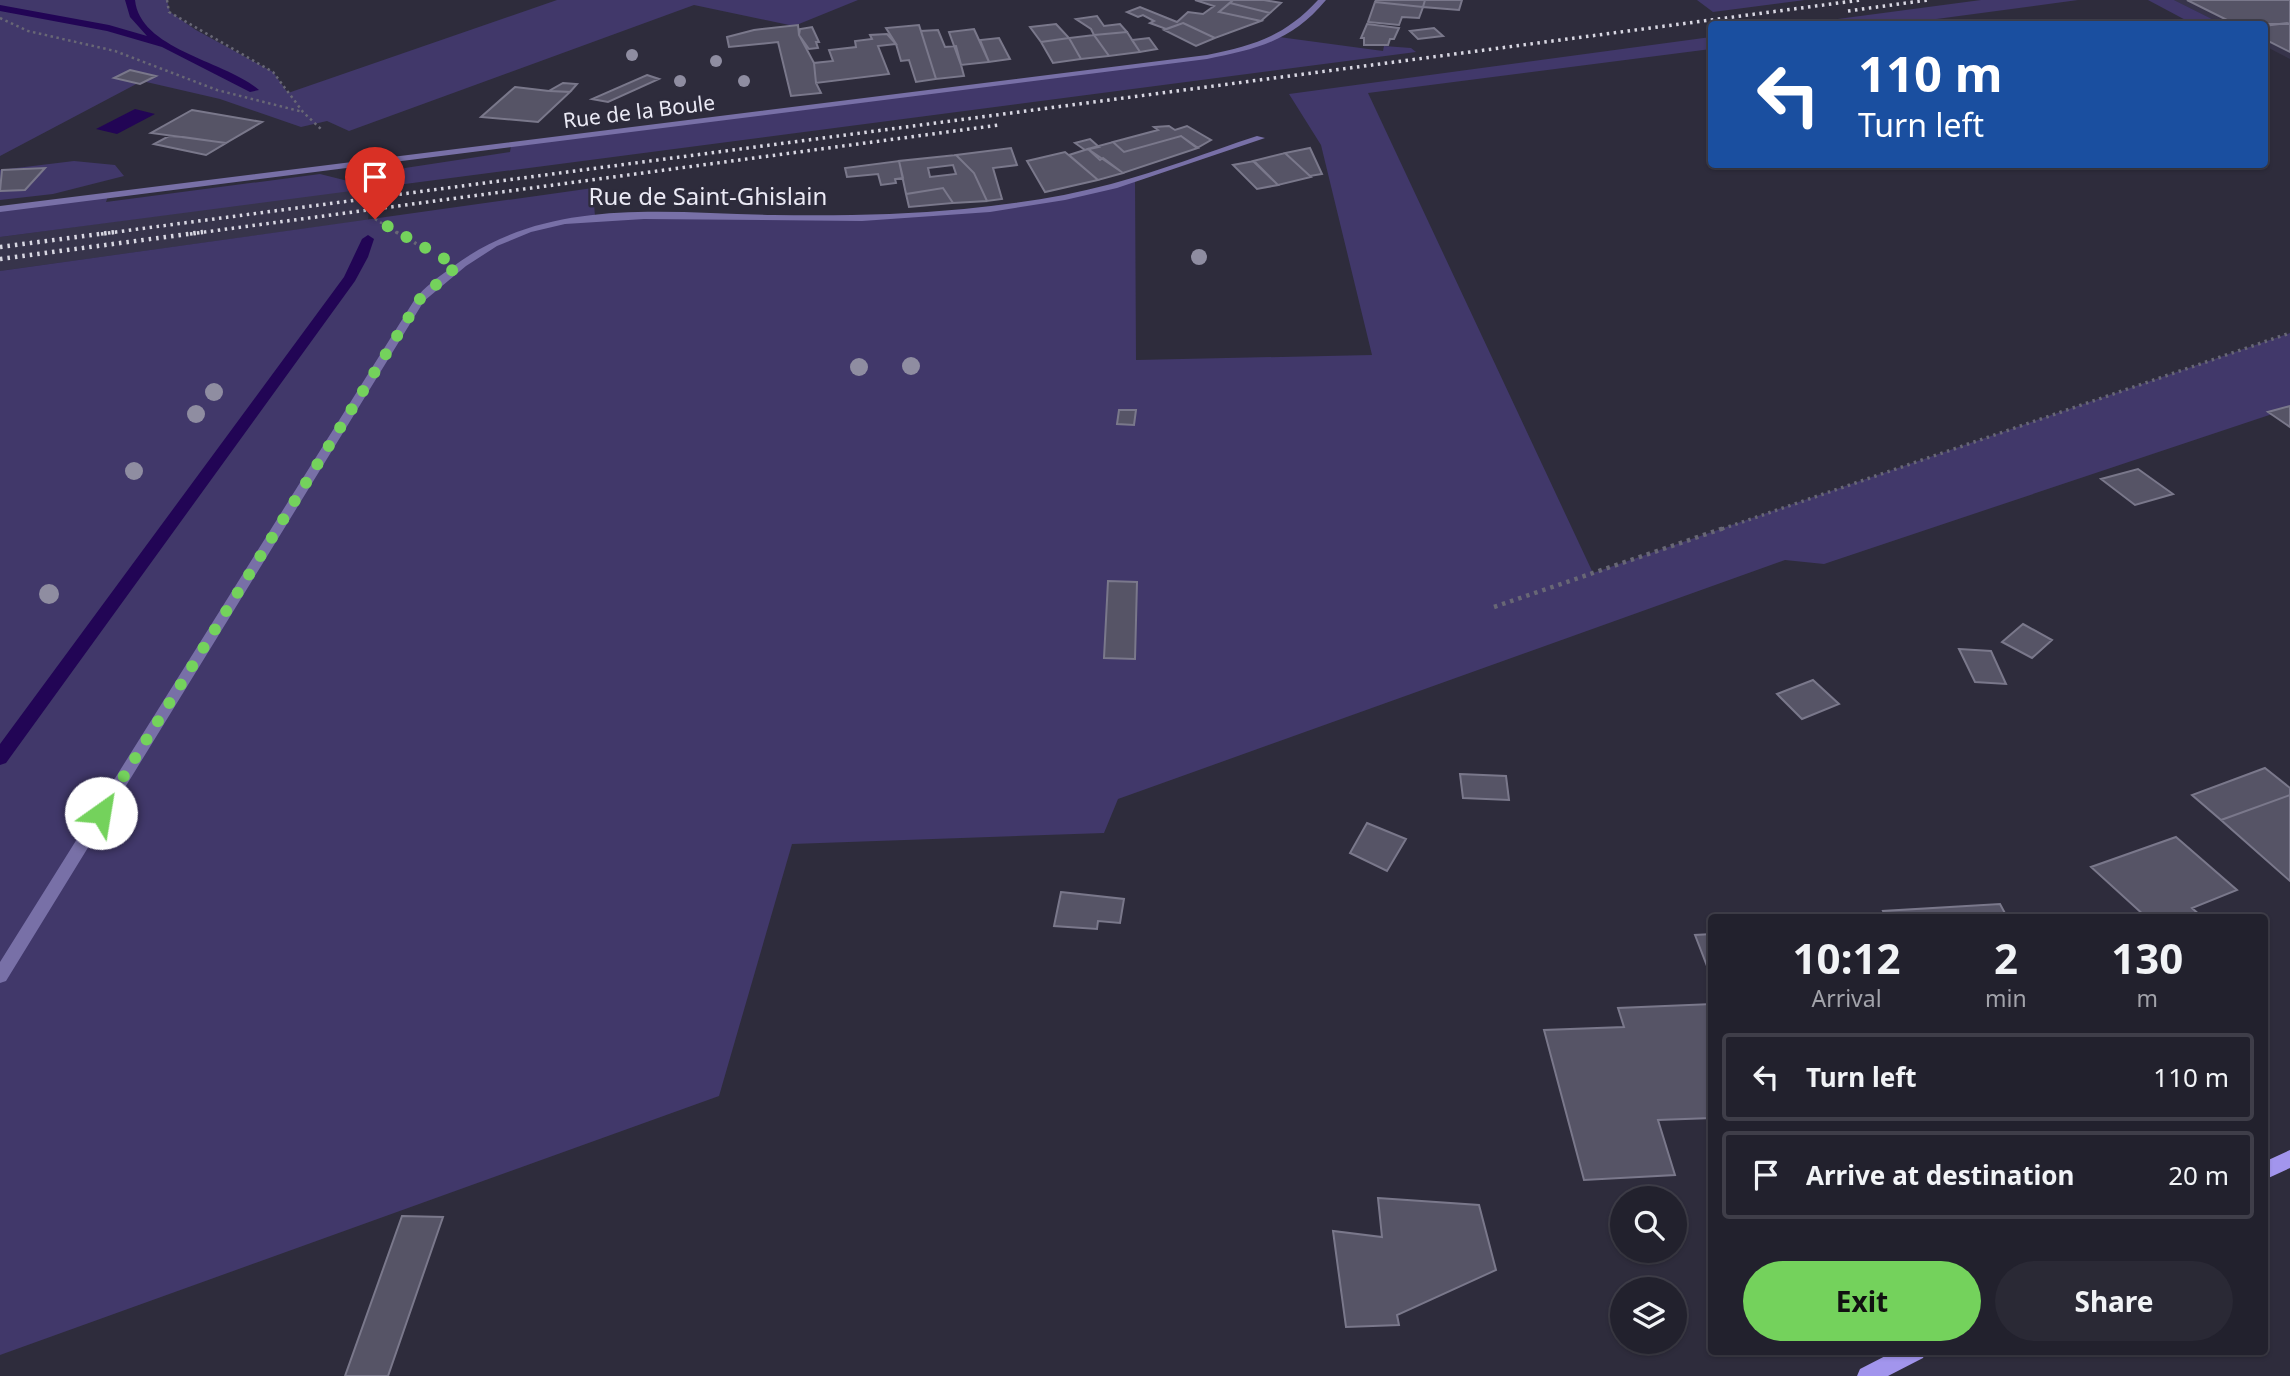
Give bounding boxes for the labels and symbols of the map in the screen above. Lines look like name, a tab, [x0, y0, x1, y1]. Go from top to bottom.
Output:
street label: Rue de la Boule	[561, 88, 716, 134]
pin	[345, 147, 405, 219]
street label: Rue de Saint-Ghislain	[589, 179, 827, 212]
position arrow	[64, 776, 138, 850]

